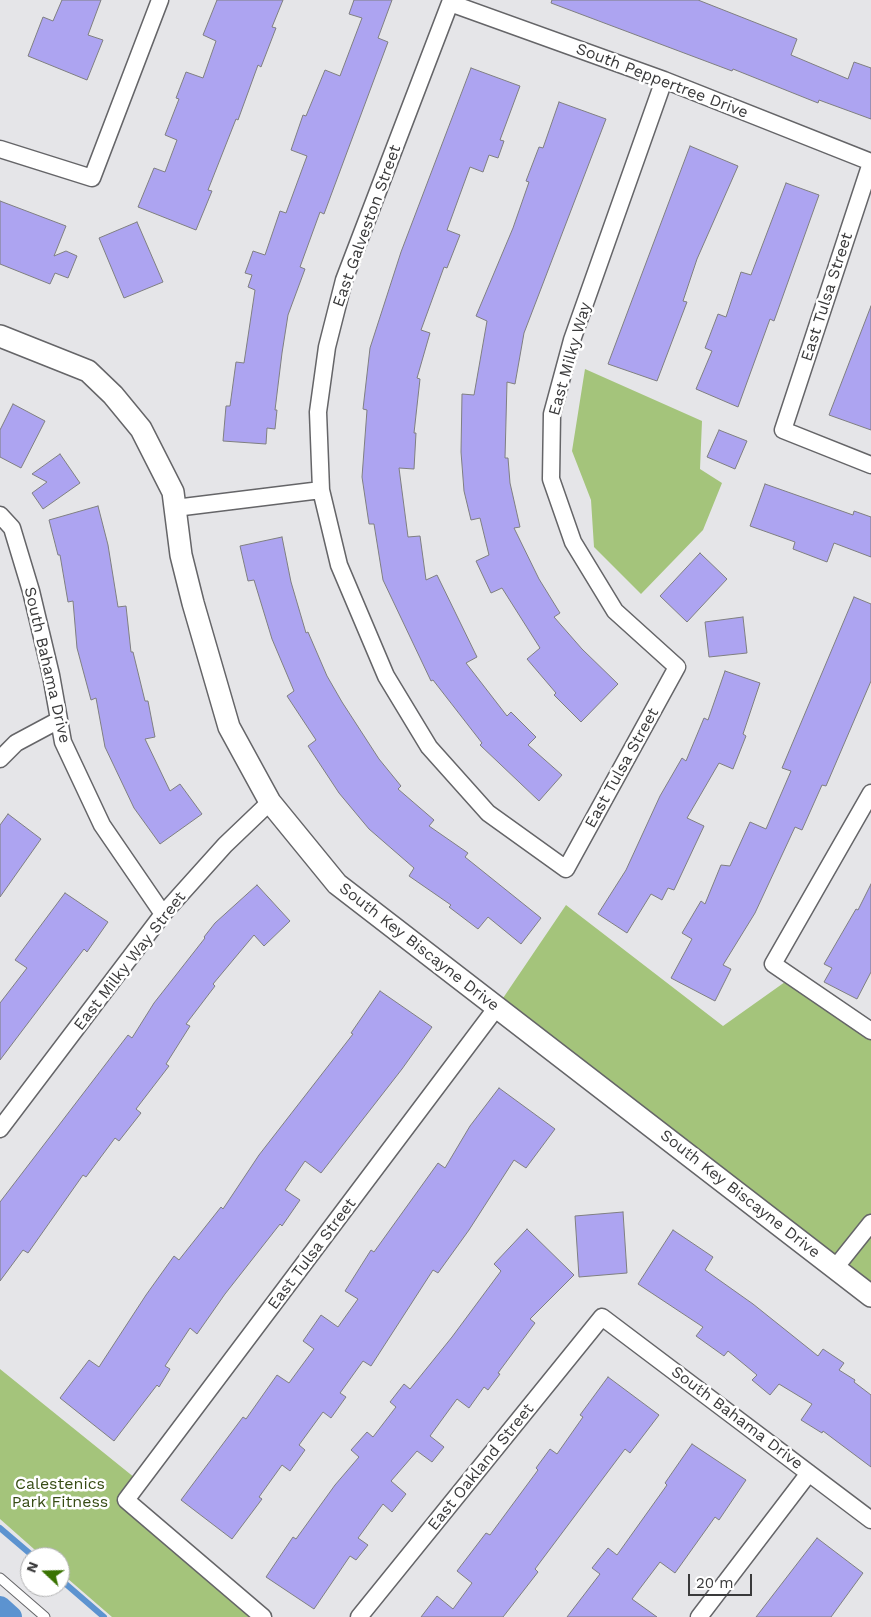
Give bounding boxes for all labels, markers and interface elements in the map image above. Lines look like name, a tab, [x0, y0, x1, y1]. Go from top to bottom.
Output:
street label: South Peppertree Drive	[573, 39, 751, 123]
street label: East Galveston Street	[329, 142, 405, 310]
street label: East Tulsa Street	[797, 230, 857, 364]
street label: East Milky Way	[545, 300, 595, 418]
street label: South Bahama Drive	[20, 585, 74, 745]
street label: East Tulsa Street	[581, 705, 663, 831]
street label: South Key Biscayne Drive	[335, 879, 503, 1015]
street label: East Milky Way Street	[70, 888, 190, 1034]
street label: South Key Biscayne Drive	[656, 1126, 824, 1262]
street label: East Tulsa Street	[264, 1195, 360, 1313]
street label: South Bahama Drive	[667, 1362, 807, 1474]
street label: East Oakland Street	[424, 1400, 538, 1534]
park label: Calestenics Park Fitness	[12, 1474, 108, 1512]
north arrow	[20, 1547, 70, 1597]
text: N	[23, 1559, 41, 1575]
scale bar	[691, 1564, 755, 1596]
text: 20 m	[696, 1574, 734, 1592]

